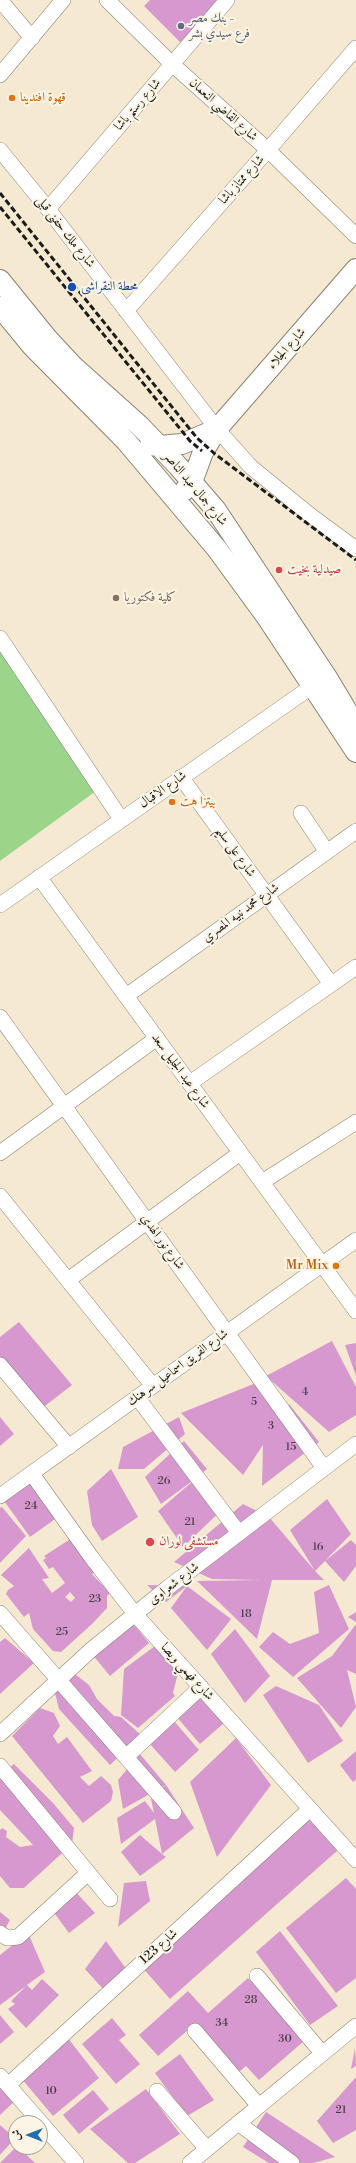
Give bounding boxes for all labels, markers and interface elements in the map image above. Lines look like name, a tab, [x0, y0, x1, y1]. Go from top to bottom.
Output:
place label: بنك مصر - فرع سيدي بشر	[189, 11, 250, 42]
marker: بنك مصر - فرع سيدي بشر	[176, 21, 186, 31]
street label: شارع القاضي النعمان	[186, 75, 260, 145]
street label: شارع رستم باشا	[111, 76, 165, 134]
place label: قهوة افندينا	[20, 90, 66, 106]
marker: قهوة افندينا	[7, 93, 17, 103]
street label: شارع ممتاز باشا	[216, 152, 268, 208]
street label: شارع ملك حفنى قبلى	[32, 193, 98, 271]
place label: محطة النقراشى	[81, 279, 138, 295]
marker: محطة النقراشى	[66, 281, 78, 293]
street label: شارع الجلاء	[265, 325, 309, 373]
street label: شارع جمال عبد الناصر	[160, 449, 230, 529]
place label: صيدلية بخيت	[287, 562, 341, 578]
marker: صيدلية بخيت	[274, 565, 284, 575]
place label: كلية فكتوريا	[124, 590, 176, 606]
marker: كلية فكتوريا	[111, 593, 121, 603]
street label: شارع الاقبال	[136, 768, 190, 812]
place label: بيتزا هت	[180, 794, 215, 810]
marker: بيتزا هت	[167, 797, 177, 807]
street label: شارع على سليم	[211, 824, 259, 880]
street label: شارع محمد نبيه المصري	[200, 880, 282, 946]
street label: شارع عبد الجليل سعد	[147, 1030, 213, 1112]
street label: شارع نور الهدي	[137, 1211, 187, 1273]
place label: Mr Mix	[286, 1258, 328, 1274]
marker: Mr Mix	[331, 1261, 341, 1271]
street label: شارع الفريق اسماعيل سرهنك	[124, 1326, 232, 1410]
house number: 4	[302, 1385, 308, 1399]
house number: 5	[251, 1395, 257, 1409]
house number: 3	[268, 1419, 274, 1433]
house number: 15	[286, 1440, 296, 1454]
house number: 26	[158, 1474, 170, 1488]
house number: 24	[25, 1499, 37, 1513]
house number: 21	[184, 1515, 196, 1529]
place label: مستشفى لوران	[159, 1534, 219, 1550]
marker: مستشفى لوران	[144, 1536, 156, 1548]
house number: 16	[312, 1540, 324, 1554]
street label: شارع شعراوى	[146, 1559, 202, 1609]
house number: 23	[89, 1592, 101, 1606]
house number: 18	[240, 1607, 252, 1621]
house number: 25	[56, 1625, 68, 1639]
street label: شارع فهمي ويصا	[157, 1640, 217, 1704]
street label: شارع 123	[137, 1926, 181, 1968]
house number: 28	[244, 1993, 258, 2007]
house number: 34	[216, 2016, 228, 2030]
house number: 30	[278, 2032, 292, 2046]
house number: 10	[45, 2084, 57, 2098]
house number: 21	[335, 2103, 347, 2117]
north arrow	[8, 2115, 48, 2155]
text: ش	[10, 2130, 24, 2140]

